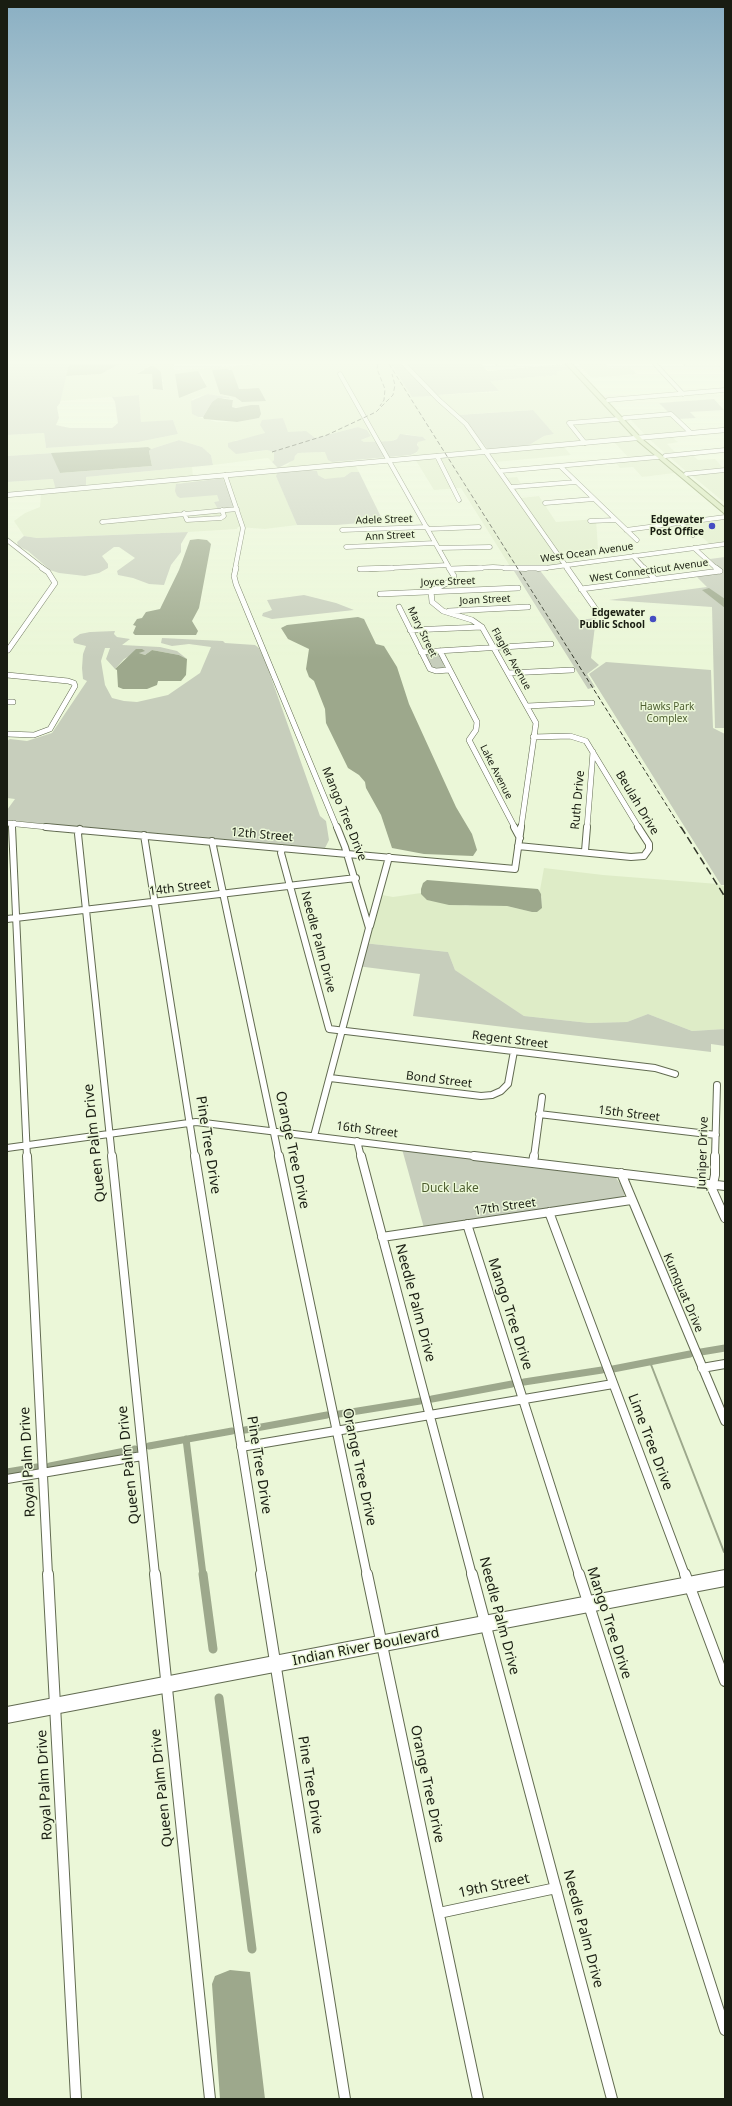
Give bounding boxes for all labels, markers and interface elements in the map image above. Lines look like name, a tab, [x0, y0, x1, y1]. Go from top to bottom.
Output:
street label: Adele Street	[355, 513, 413, 527]
place label: Edgewater Post Office	[650, 514, 704, 538]
marker: Edgewater Post Office	[707, 521, 717, 531]
street label: Ann Street	[365, 529, 415, 543]
street label: West Ocean Avenue	[540, 541, 634, 565]
street label: West Connecticut Avenue	[589, 557, 709, 585]
street label: Joyce Street	[420, 575, 476, 589]
street label: Joan Street	[459, 593, 511, 607]
street label: Mary Street	[405, 605, 439, 659]
place label: Edgewater Public School	[580, 607, 645, 630]
marker: Edgewater Public School	[648, 614, 658, 624]
street label: Flagler Avenue	[488, 626, 534, 692]
park label: Hawks Park Complex	[640, 701, 694, 724]
street label: Lake Avenue	[477, 743, 515, 801]
street label: Mango Tree Drive	[319, 765, 369, 863]
street label: Beulah Drive	[612, 768, 662, 838]
street label: Ruth Drive	[568, 770, 588, 830]
street label: 12th Street	[230, 825, 294, 845]
street label: 14th Street	[148, 877, 212, 899]
street label: Needle Palm Drive	[298, 890, 338, 994]
street label: Regent Street	[471, 1028, 549, 1052]
street label: Bond Street	[405, 1069, 473, 1091]
street label: Queen Palm Drive	[80, 1083, 110, 1203]
street label: Orange Tree Drive	[271, 1090, 313, 1210]
street label: Pine Tree Drive	[192, 1095, 224, 1195]
street label: 15th Street	[597, 1103, 661, 1125]
street label: Juniper Drive	[695, 1116, 711, 1190]
street label: 16th Street	[335, 1119, 399, 1141]
park label: Duck Lake	[421, 1182, 479, 1196]
street label: 17th Street	[473, 1196, 537, 1218]
street label: Needle Palm Drive	[391, 1242, 439, 1364]
street label: Kumquat Drive	[660, 1251, 706, 1335]
street label: Mango Tree Drive	[484, 1256, 536, 1372]
street label: Lime Tree Drive	[624, 1391, 676, 1493]
street label: Queen Palm Drive	[114, 1405, 144, 1525]
street label: Royal Palm Drive	[17, 1406, 39, 1518]
street label: Orange Tree Drive	[338, 1407, 380, 1527]
street label: Pine Tree Drive	[243, 1415, 275, 1515]
street label: Needle Palm Drive	[475, 1555, 523, 1677]
street label: Mango Tree Drive	[583, 1565, 635, 1681]
street label: Indian River Boulevard	[291, 1625, 441, 1669]
street label: Orange Tree Drive	[406, 1724, 448, 1844]
street label: Queen Palm Drive	[147, 1728, 177, 1848]
street label: Royal Palm Drive	[34, 1729, 56, 1841]
street label: Pine Tree Drive	[294, 1735, 326, 1835]
street label: Needle Palm Drive	[559, 1868, 607, 1990]
street label: 19th Street	[457, 1870, 531, 1902]

